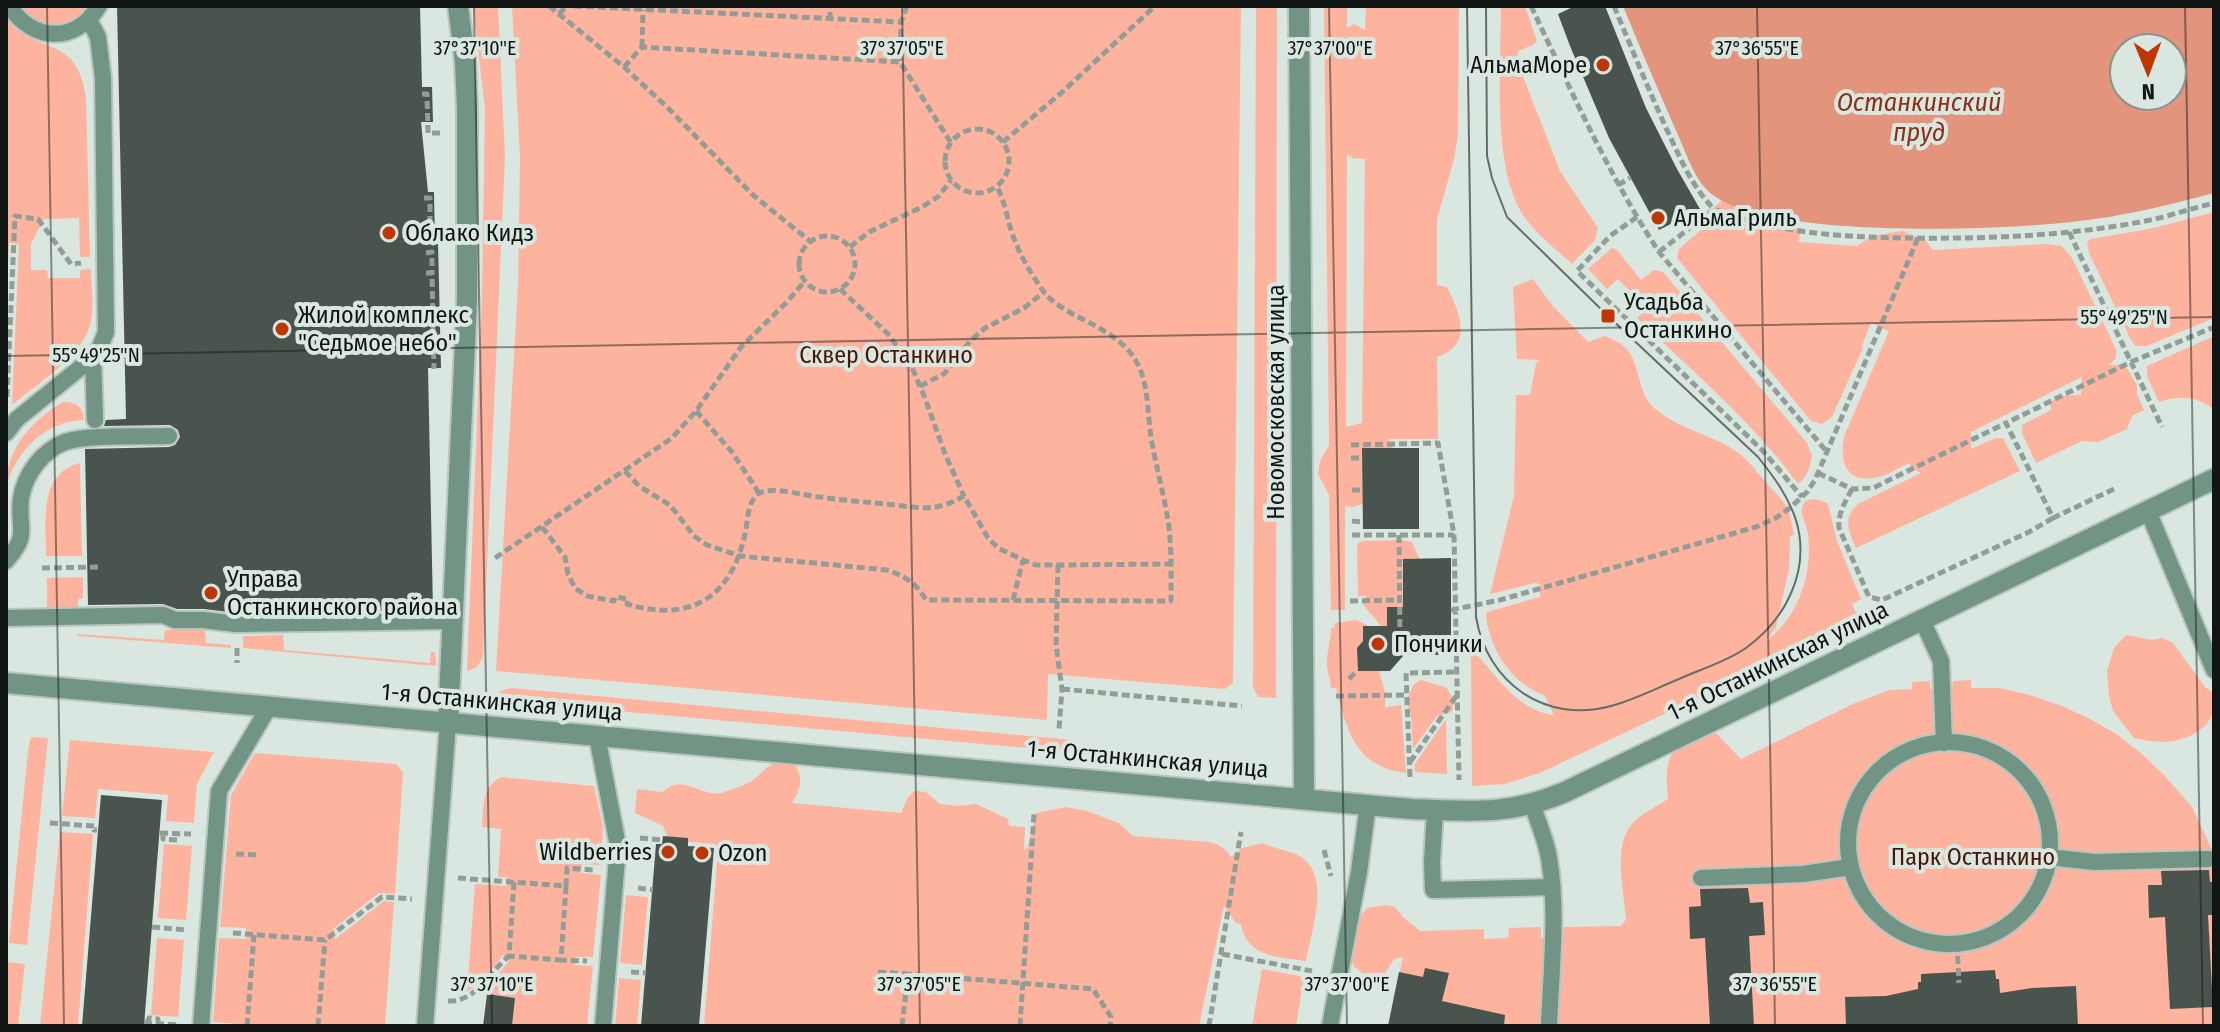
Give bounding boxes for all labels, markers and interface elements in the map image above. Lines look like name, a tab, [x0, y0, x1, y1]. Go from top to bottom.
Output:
north arrow	[2108, 32, 2188, 112]
text: 37°37'10"E	[434, 36, 516, 60]
text: 37°37'05"E	[860, 36, 944, 60]
text: 37°37'00"E	[1287, 36, 1373, 60]
text: 37°36'55"E	[1715, 36, 1799, 60]
place label: АльмаМоре	[1470, 51, 1587, 79]
marker: АльмаМоре	[1594, 56, 1612, 74]
text: N	[2142, 78, 2155, 105]
water label: Останкинский пруд	[1837, 87, 2001, 148]
place label: АльмаГриль	[1674, 204, 1797, 232]
marker: АльмаГриль	[1649, 209, 1667, 227]
place label: Облако Кидз	[405, 219, 534, 247]
marker: Облако Кидз	[380, 224, 398, 242]
street label: Новомосковская улица	[1262, 284, 1290, 520]
place label: Усадьба Останкино	[1623, 288, 1732, 344]
place label: Жилой комплекс "Седьмое небо"	[298, 301, 469, 357]
text: 55°49'25"N	[2080, 305, 2168, 329]
marker: Усадьба Останкино	[1599, 307, 1617, 325]
marker: Жилой комплекс "Седьмое небо"	[273, 320, 291, 338]
park label: Сквер Останкино	[799, 341, 973, 369]
text: 55°49'25"N	[52, 343, 140, 367]
place label: Управа Останкинского района	[226, 565, 458, 621]
marker: Управа Останкинского района	[202, 584, 220, 602]
street label: 1-я Останкинская улица	[1663, 595, 1893, 727]
place label: Пончики	[1394, 630, 1483, 658]
marker: Пончики	[1369, 635, 1387, 653]
street label: 1-я Останкинская улица	[380, 678, 624, 726]
street label: 1-я Останкинская улица	[1026, 735, 1270, 783]
place label: Wildberries	[539, 838, 652, 866]
place label: Ozon	[718, 839, 767, 867]
marker: Wildberries	[659, 843, 677, 861]
park label: Парк Останкино	[1891, 843, 2055, 871]
marker: Ozon	[693, 844, 711, 862]
text: 37°37'10"E	[451, 972, 533, 996]
text: 37°37'05"E	[877, 972, 961, 996]
text: 37°37'00"E	[1304, 972, 1390, 996]
text: 37°36'55"E	[1733, 972, 1817, 996]

